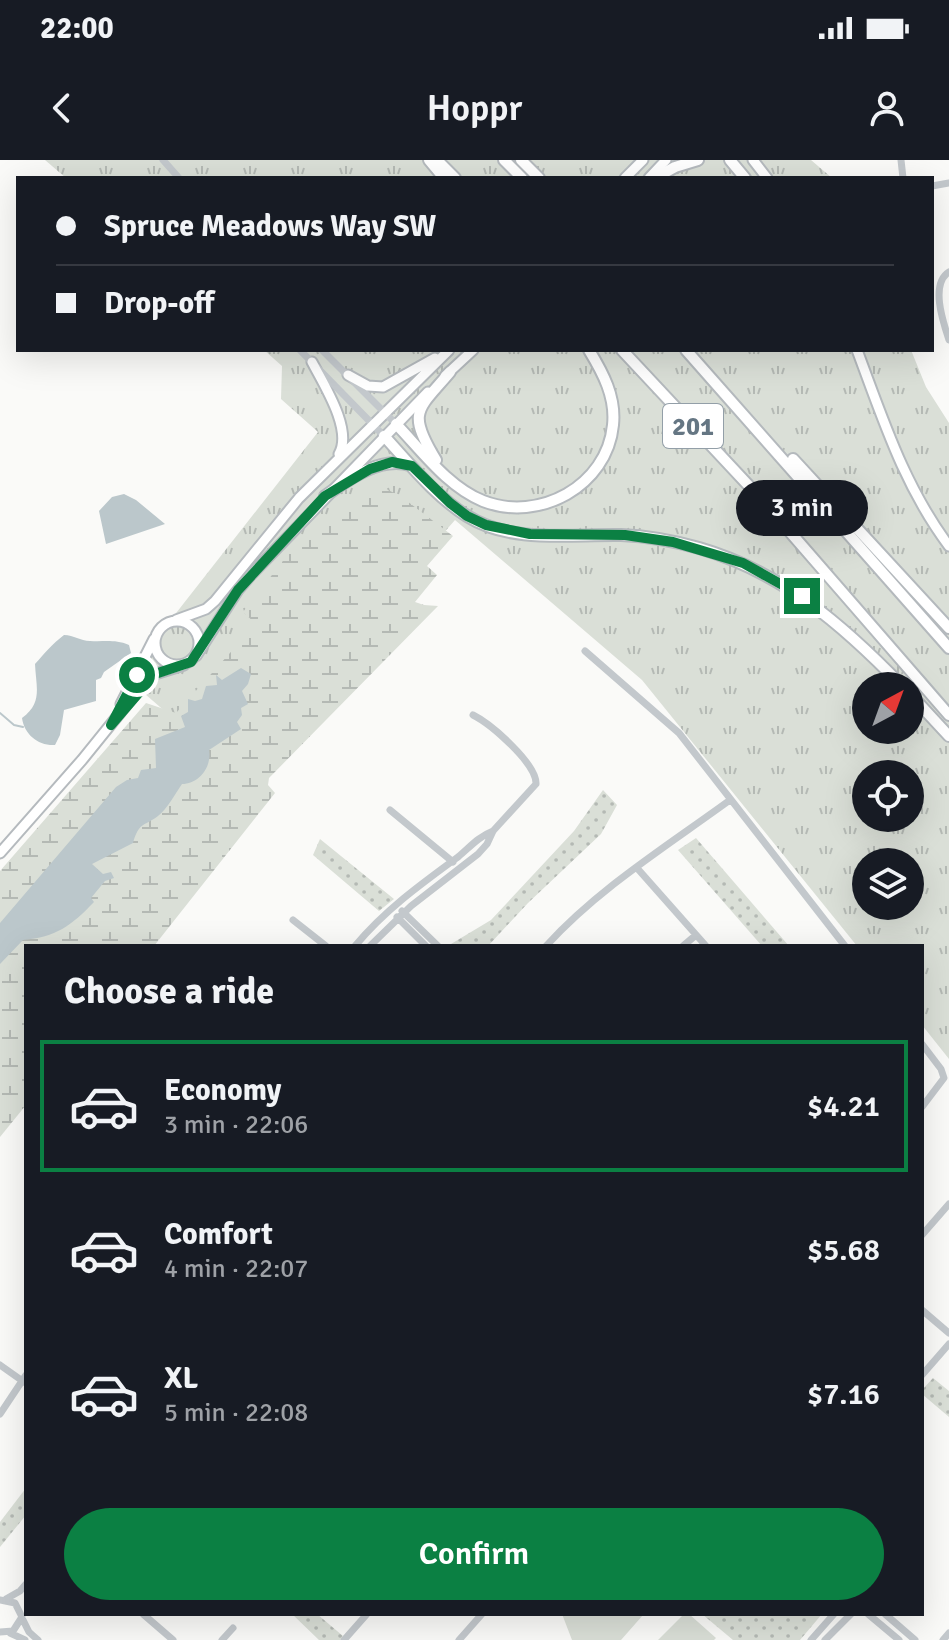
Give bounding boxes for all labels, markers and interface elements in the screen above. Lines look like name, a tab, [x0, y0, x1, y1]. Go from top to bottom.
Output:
text: 22:00	[40, 10, 114, 47]
icon: back	[40, 86, 84, 130]
text: Hoppr	[427, 86, 522, 131]
icon: person	[865, 86, 909, 130]
text: Spruce Meadows Way SW	[104, 208, 436, 245]
text: Drop-off	[104, 285, 214, 322]
road number: 201	[663, 404, 723, 448]
callout: 3 min	[736, 480, 868, 536]
text: 3 min	[771, 492, 833, 524]
route end	[784, 578, 820, 614]
route start	[119, 657, 155, 693]
north arrow	[852, 672, 924, 744]
map controls	[852, 672, 924, 920]
button: locate	[852, 760, 924, 832]
button: layers	[852, 848, 924, 920]
text: Choose a ride	[64, 969, 274, 1014]
icon: car	[68, 1070, 140, 1142]
text: Economy	[164, 1072, 281, 1109]
text: $4.21	[807, 1088, 880, 1125]
text: 3 min · 22:06	[164, 1109, 308, 1141]
icon: car	[68, 1214, 140, 1286]
text: Comfort	[164, 1216, 273, 1253]
text: $5.68	[807, 1232, 880, 1269]
text: 4 min · 22:07	[164, 1253, 308, 1285]
icon: car	[68, 1358, 140, 1430]
text: XL	[164, 1360, 198, 1397]
text: $7.16	[807, 1376, 880, 1413]
text: 5 min · 22:08	[164, 1397, 308, 1429]
button: Confirm	[64, 1508, 884, 1600]

